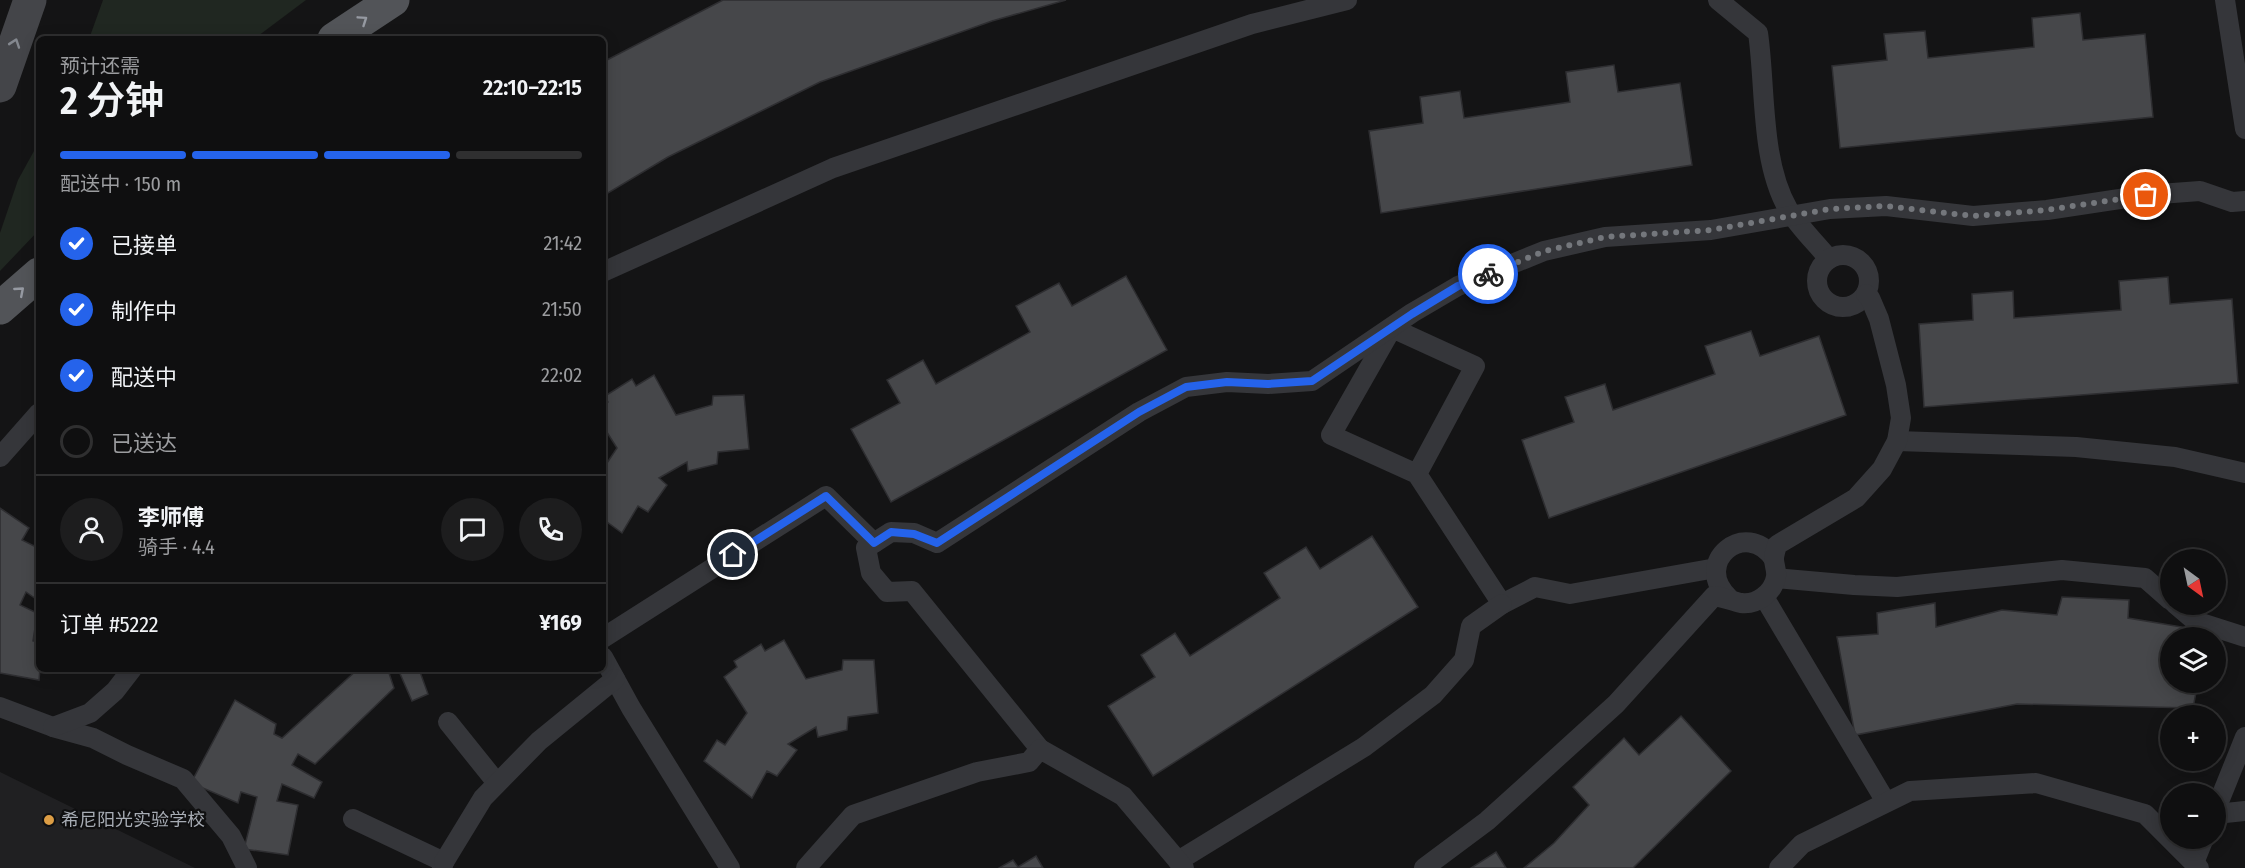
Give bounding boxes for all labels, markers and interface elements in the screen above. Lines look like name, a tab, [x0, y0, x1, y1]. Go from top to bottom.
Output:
one-way arrow	[357, 16, 368, 27]
one-way arrow	[8, 38, 21, 49]
text: 预计还需	[60, 54, 140, 78]
text: 22:10–22:15	[483, 74, 582, 101]
text: 2 分钟	[60, 78, 164, 124]
pin	[2120, 169, 2171, 220]
text: 配送中 · 150 m	[60, 172, 181, 196]
icon: bag	[2129, 178, 2162, 211]
icon: check	[60, 227, 93, 260]
text: 21:42	[543, 231, 582, 255]
text: 已接单	[111, 232, 177, 259]
courier	[1458, 244, 1518, 304]
icon: bike	[1472, 258, 1505, 291]
one-way arrow	[13, 287, 23, 298]
icon: check	[60, 293, 93, 326]
text: 21:50	[542, 297, 582, 321]
text: 制作中	[111, 298, 177, 325]
icon: check	[60, 359, 93, 392]
text: 22:02	[541, 363, 582, 387]
text: 配送中	[111, 364, 177, 391]
text: 已送达	[111, 430, 177, 457]
button: person	[60, 498, 123, 561]
button: chat	[441, 498, 504, 561]
button: phone	[519, 498, 582, 561]
text: 李师傅	[138, 504, 204, 531]
pin	[707, 529, 758, 580]
text: 骑手 · 4.4	[138, 535, 215, 559]
icon: home	[716, 538, 749, 571]
north arrow	[2160, 549, 2226, 615]
map controls	[2160, 549, 2226, 849]
text: ¥169	[539, 609, 582, 636]
text: 订单 #5222	[60, 611, 159, 638]
button: layers	[2160, 627, 2226, 693]
button: +	[2160, 705, 2226, 771]
button: −	[2160, 783, 2226, 849]
place label: 希尼阳光实验学校	[61, 809, 205, 831]
marker: 希尼阳光实验学校	[42, 813, 56, 827]

